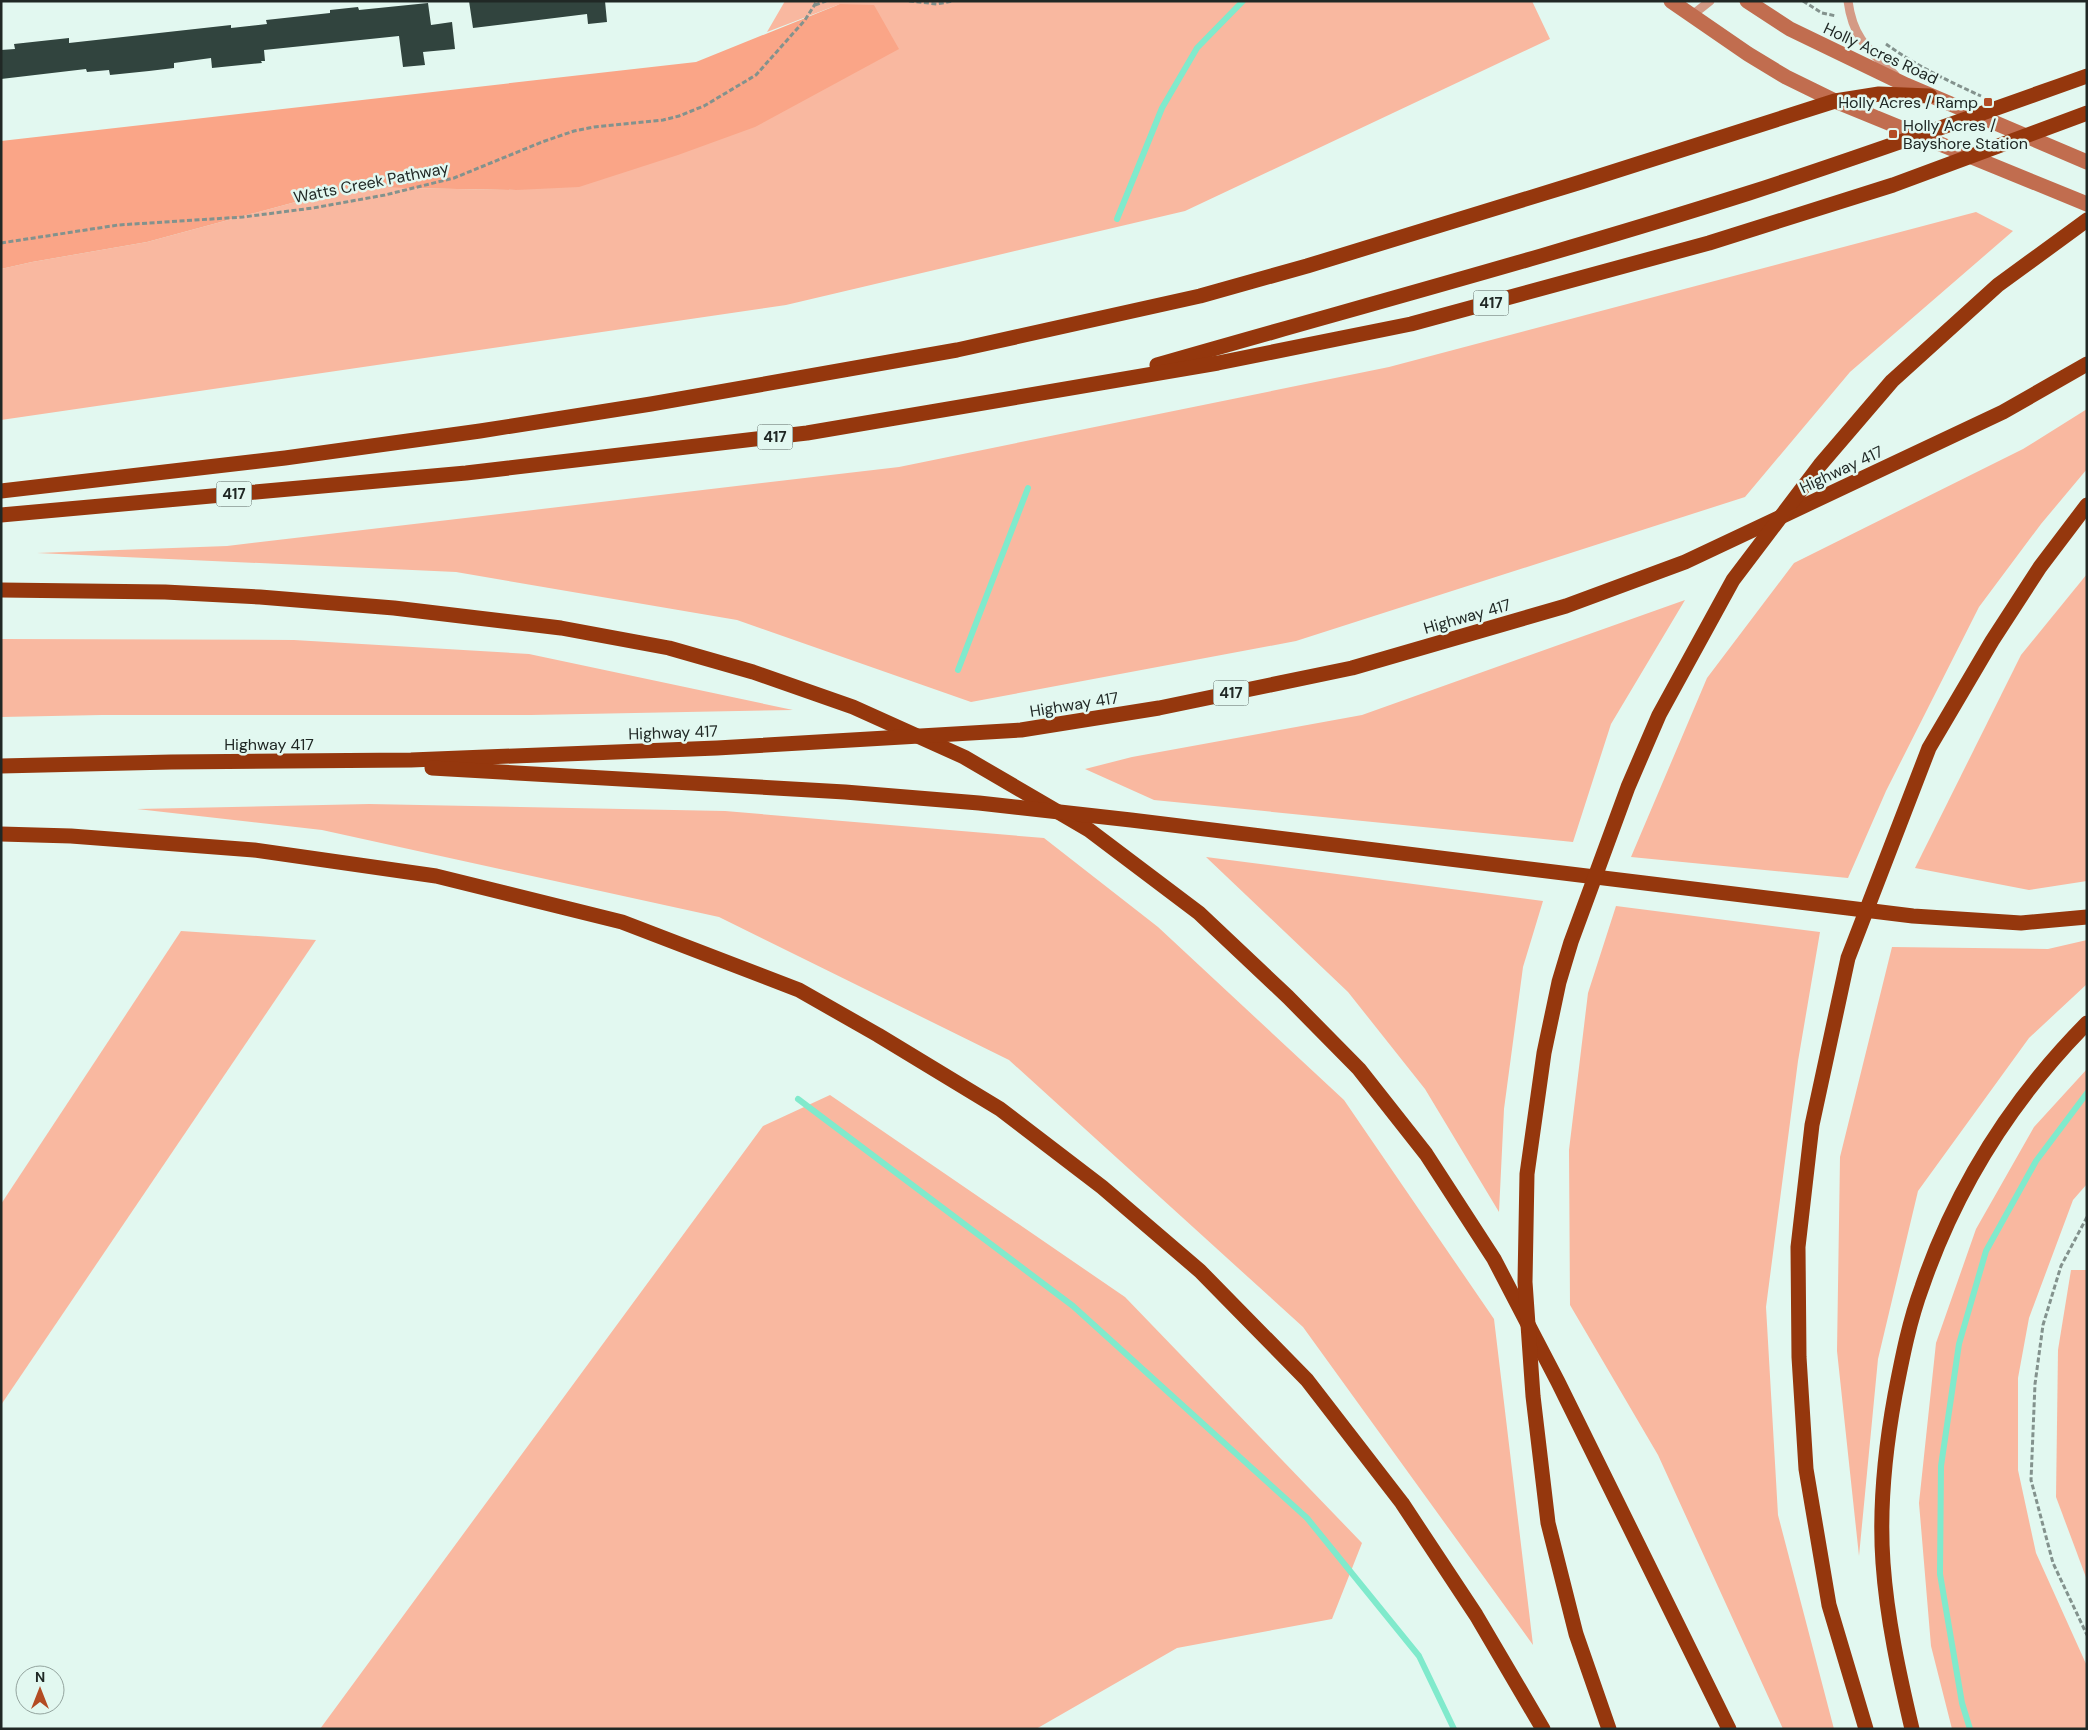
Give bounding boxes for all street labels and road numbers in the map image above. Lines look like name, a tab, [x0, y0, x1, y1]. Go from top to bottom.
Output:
street label: Holly Acres Road	[1820, 18, 1942, 89]
street label: Watts Creek Pathway	[292, 157, 451, 208]
road number: 417	[1474, 290, 1508, 316]
road number: 417	[758, 424, 792, 450]
street label: Highway 417	[1796, 441, 1886, 498]
road number: 417	[216, 482, 252, 506]
street label: Highway 417	[1421, 594, 1513, 639]
road number: 417	[1214, 680, 1248, 706]
street label: Highway 417	[1028, 687, 1120, 722]
street label: Highway 417	[628, 720, 718, 745]
street label: Highway 417	[224, 734, 314, 755]

